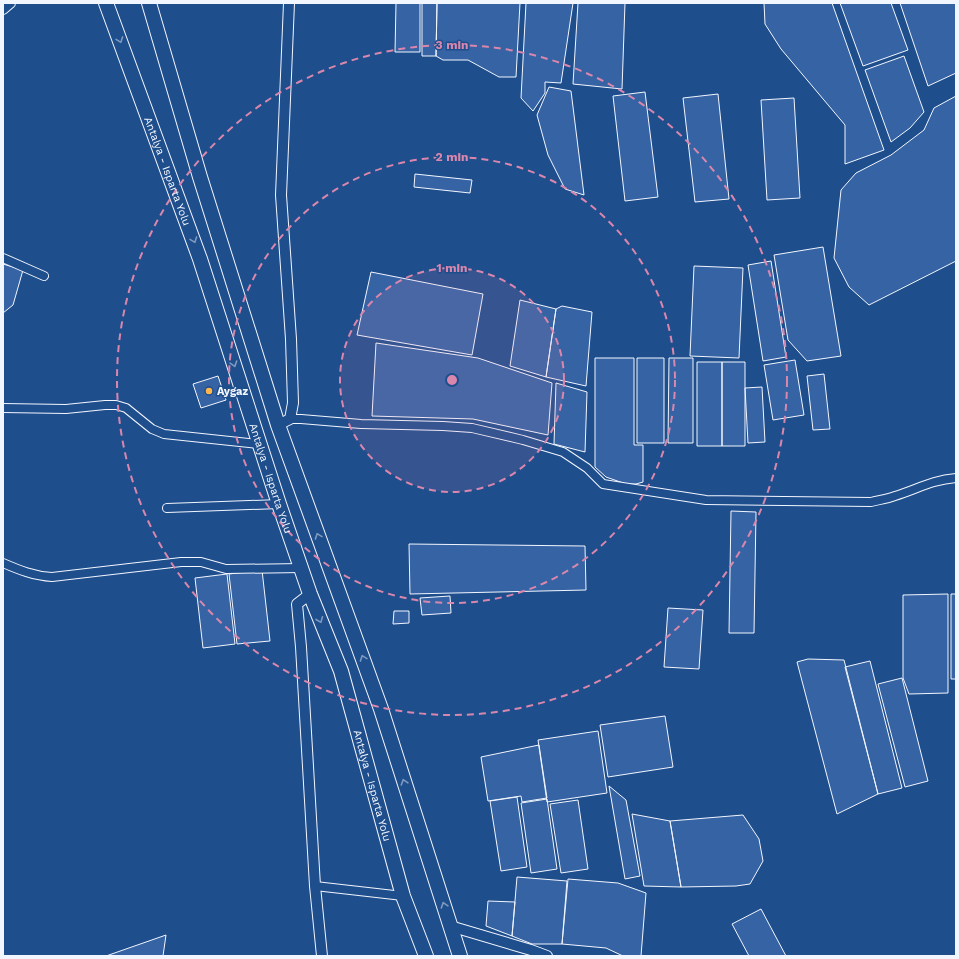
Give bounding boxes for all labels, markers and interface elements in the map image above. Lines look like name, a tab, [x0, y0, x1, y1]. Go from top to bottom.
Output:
one-way arrow	[115, 36, 123, 43]
text: 3 min	[436, 38, 468, 52]
street label: Antalya - Isparta Yolu	[141, 115, 193, 227]
text: 2 min	[436, 150, 468, 164]
one-way arrow	[189, 237, 197, 244]
text: 1 min	[437, 261, 467, 275]
one-way arrow	[229, 360, 238, 367]
centre of rings	[445, 373, 459, 387]
place label: Aygaz	[217, 385, 248, 398]
marker: Aygaz	[204, 386, 214, 396]
street label: Antalya - Isparta Yolu	[246, 422, 295, 535]
one-way arrow	[315, 533, 323, 540]
one-way arrow	[316, 616, 324, 623]
one-way arrow	[359, 655, 367, 662]
street label: Antalya - Isparta Yolu	[350, 728, 394, 843]
one-way arrow	[400, 778, 409, 785]
one-way arrow	[440, 902, 449, 909]

